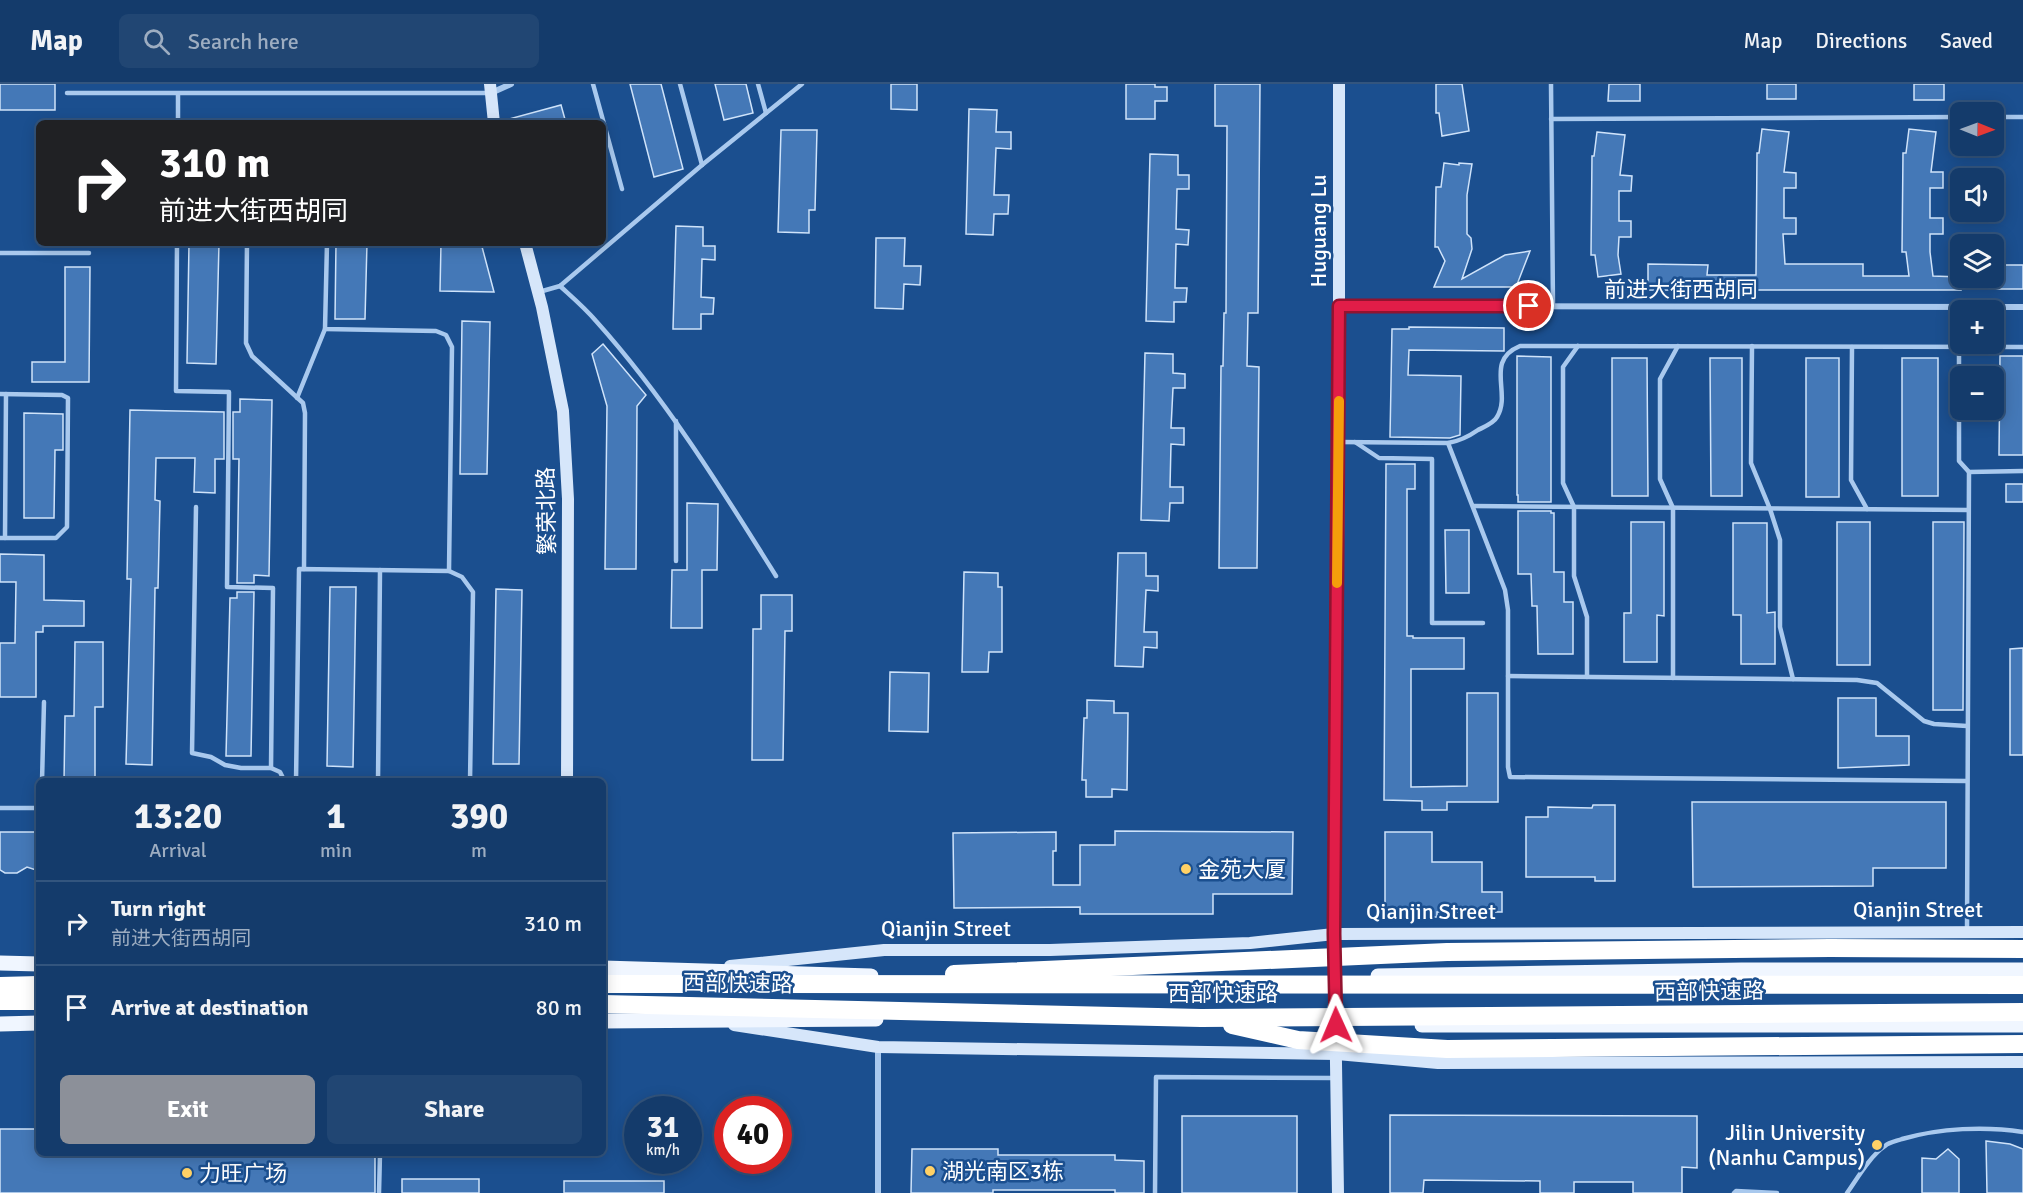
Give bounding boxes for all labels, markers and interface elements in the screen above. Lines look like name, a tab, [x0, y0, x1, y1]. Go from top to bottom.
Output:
search box	[119, 14, 539, 68]
text: Map	[30, 24, 83, 58]
icon: search	[140, 25, 173, 58]
text: Search here	[188, 28, 299, 55]
text: Map	[1744, 28, 1782, 54]
text: Directions	[1815, 28, 1907, 54]
text: Saved	[1940, 28, 1993, 54]
north arrow	[1950, 102, 2004, 156]
map controls	[1950, 102, 2004, 420]
text: 310 m	[159, 138, 270, 189]
icon: right	[60, 144, 138, 222]
button: sound	[1950, 168, 2004, 222]
street label: Huguang Lu	[1305, 174, 1332, 288]
text: 前进大街西胡同	[159, 195, 348, 228]
button: layers	[1950, 234, 2004, 288]
street label: 前进大街西胡同	[1604, 276, 1758, 303]
pin	[1503, 280, 1554, 331]
icon: arrive	[1512, 289, 1545, 322]
button: +	[1950, 300, 2004, 354]
button: −	[1950, 366, 2004, 420]
street label: 繁荣北路	[532, 467, 561, 555]
text: 13:20	[134, 794, 222, 839]
text: 1	[326, 794, 346, 839]
text: 390	[450, 794, 508, 839]
text: Arrival	[149, 838, 207, 863]
text: min	[320, 838, 352, 863]
text: m	[471, 838, 487, 863]
place label: 金苑大厦	[1198, 856, 1286, 883]
marker: 金苑大厦	[1179, 862, 1193, 876]
text: Turn right	[111, 895, 206, 922]
street label: Qianjin Street	[1853, 896, 1983, 923]
street label: Qianjin Street	[1366, 898, 1496, 925]
icon: right	[60, 907, 93, 940]
text: 310 m	[524, 910, 582, 937]
street label: Qianjin Street	[881, 915, 1011, 942]
text: 前进大街西胡同	[111, 926, 251, 951]
street label: 西部快速路	[683, 969, 793, 998]
street label: 西部快速路	[1654, 977, 1764, 1006]
street label: 西部快速路	[1168, 980, 1278, 1007]
icon: arrive	[60, 991, 93, 1024]
position arrow	[1304, 993, 1368, 1057]
text: Arrive at destination	[111, 994, 308, 1021]
text: 80 m	[536, 994, 582, 1021]
button: Exit	[60, 1075, 315, 1144]
button: Share	[327, 1075, 582, 1144]
speed limit sign: 40	[714, 1096, 792, 1174]
text: 31	[647, 1109, 679, 1146]
place label: Jilin University (Nanhu Campus)	[1708, 1119, 1866, 1171]
marker: Jilin University (Nanhu Campus)	[1870, 1138, 1884, 1152]
text: km/h	[646, 1141, 680, 1159]
place label: 湖光南区3栋	[942, 1158, 1064, 1185]
place label: 力旺广场	[199, 1160, 287, 1187]
marker: 湖光南区3栋	[923, 1164, 937, 1178]
marker: 力旺广场	[180, 1166, 194, 1180]

